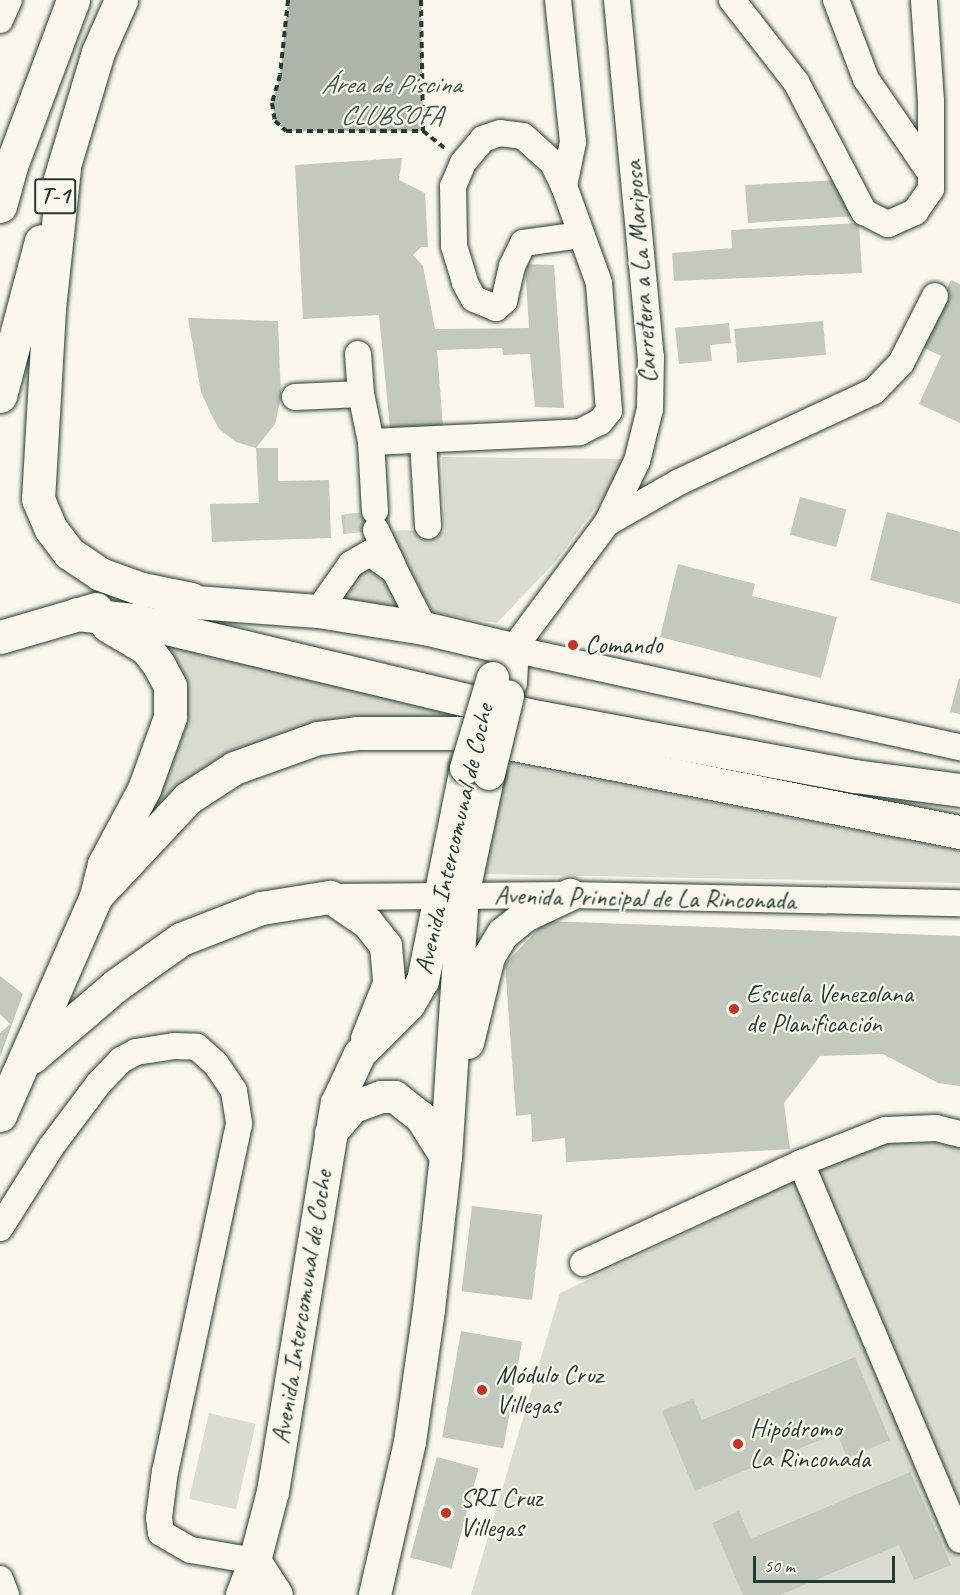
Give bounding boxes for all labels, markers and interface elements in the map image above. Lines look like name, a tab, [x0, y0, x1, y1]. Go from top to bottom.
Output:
water label: Área de Piscina CLUBSOFA	[321, 68, 461, 131]
street label: Carretera a La Mariposa	[618, 159, 664, 385]
road number: T-1	[34, 175, 76, 217]
place label: Comando	[585, 629, 663, 661]
marker: Comando	[566, 638, 580, 652]
street label: Avenida Intercomunal de Coche	[408, 701, 500, 977]
street label: Avenida Principal de La Rinconada	[493, 880, 797, 916]
place label: Escuela Venezolana de Planificación	[746, 978, 913, 1040]
marker: Escuela Venezolana de Planificación	[727, 1002, 741, 1016]
street label: Avenida Intercomunal de Coche	[265, 1168, 339, 1446]
place label: Módulo Cruz Villegas	[496, 1359, 603, 1420]
marker: Módulo Cruz Villegas	[473, 1381, 491, 1399]
place label: Hipódromo La Rinconada	[750, 1413, 871, 1474]
marker: Hipódromo La Rinconada	[731, 1437, 745, 1451]
place label: SRI Cruz Villegas	[460, 1482, 542, 1544]
marker: SRI Cruz Villegas	[437, 1504, 455, 1522]
scale bar	[756, 1544, 898, 1582]
text: 50 m	[764, 1555, 795, 1577]

